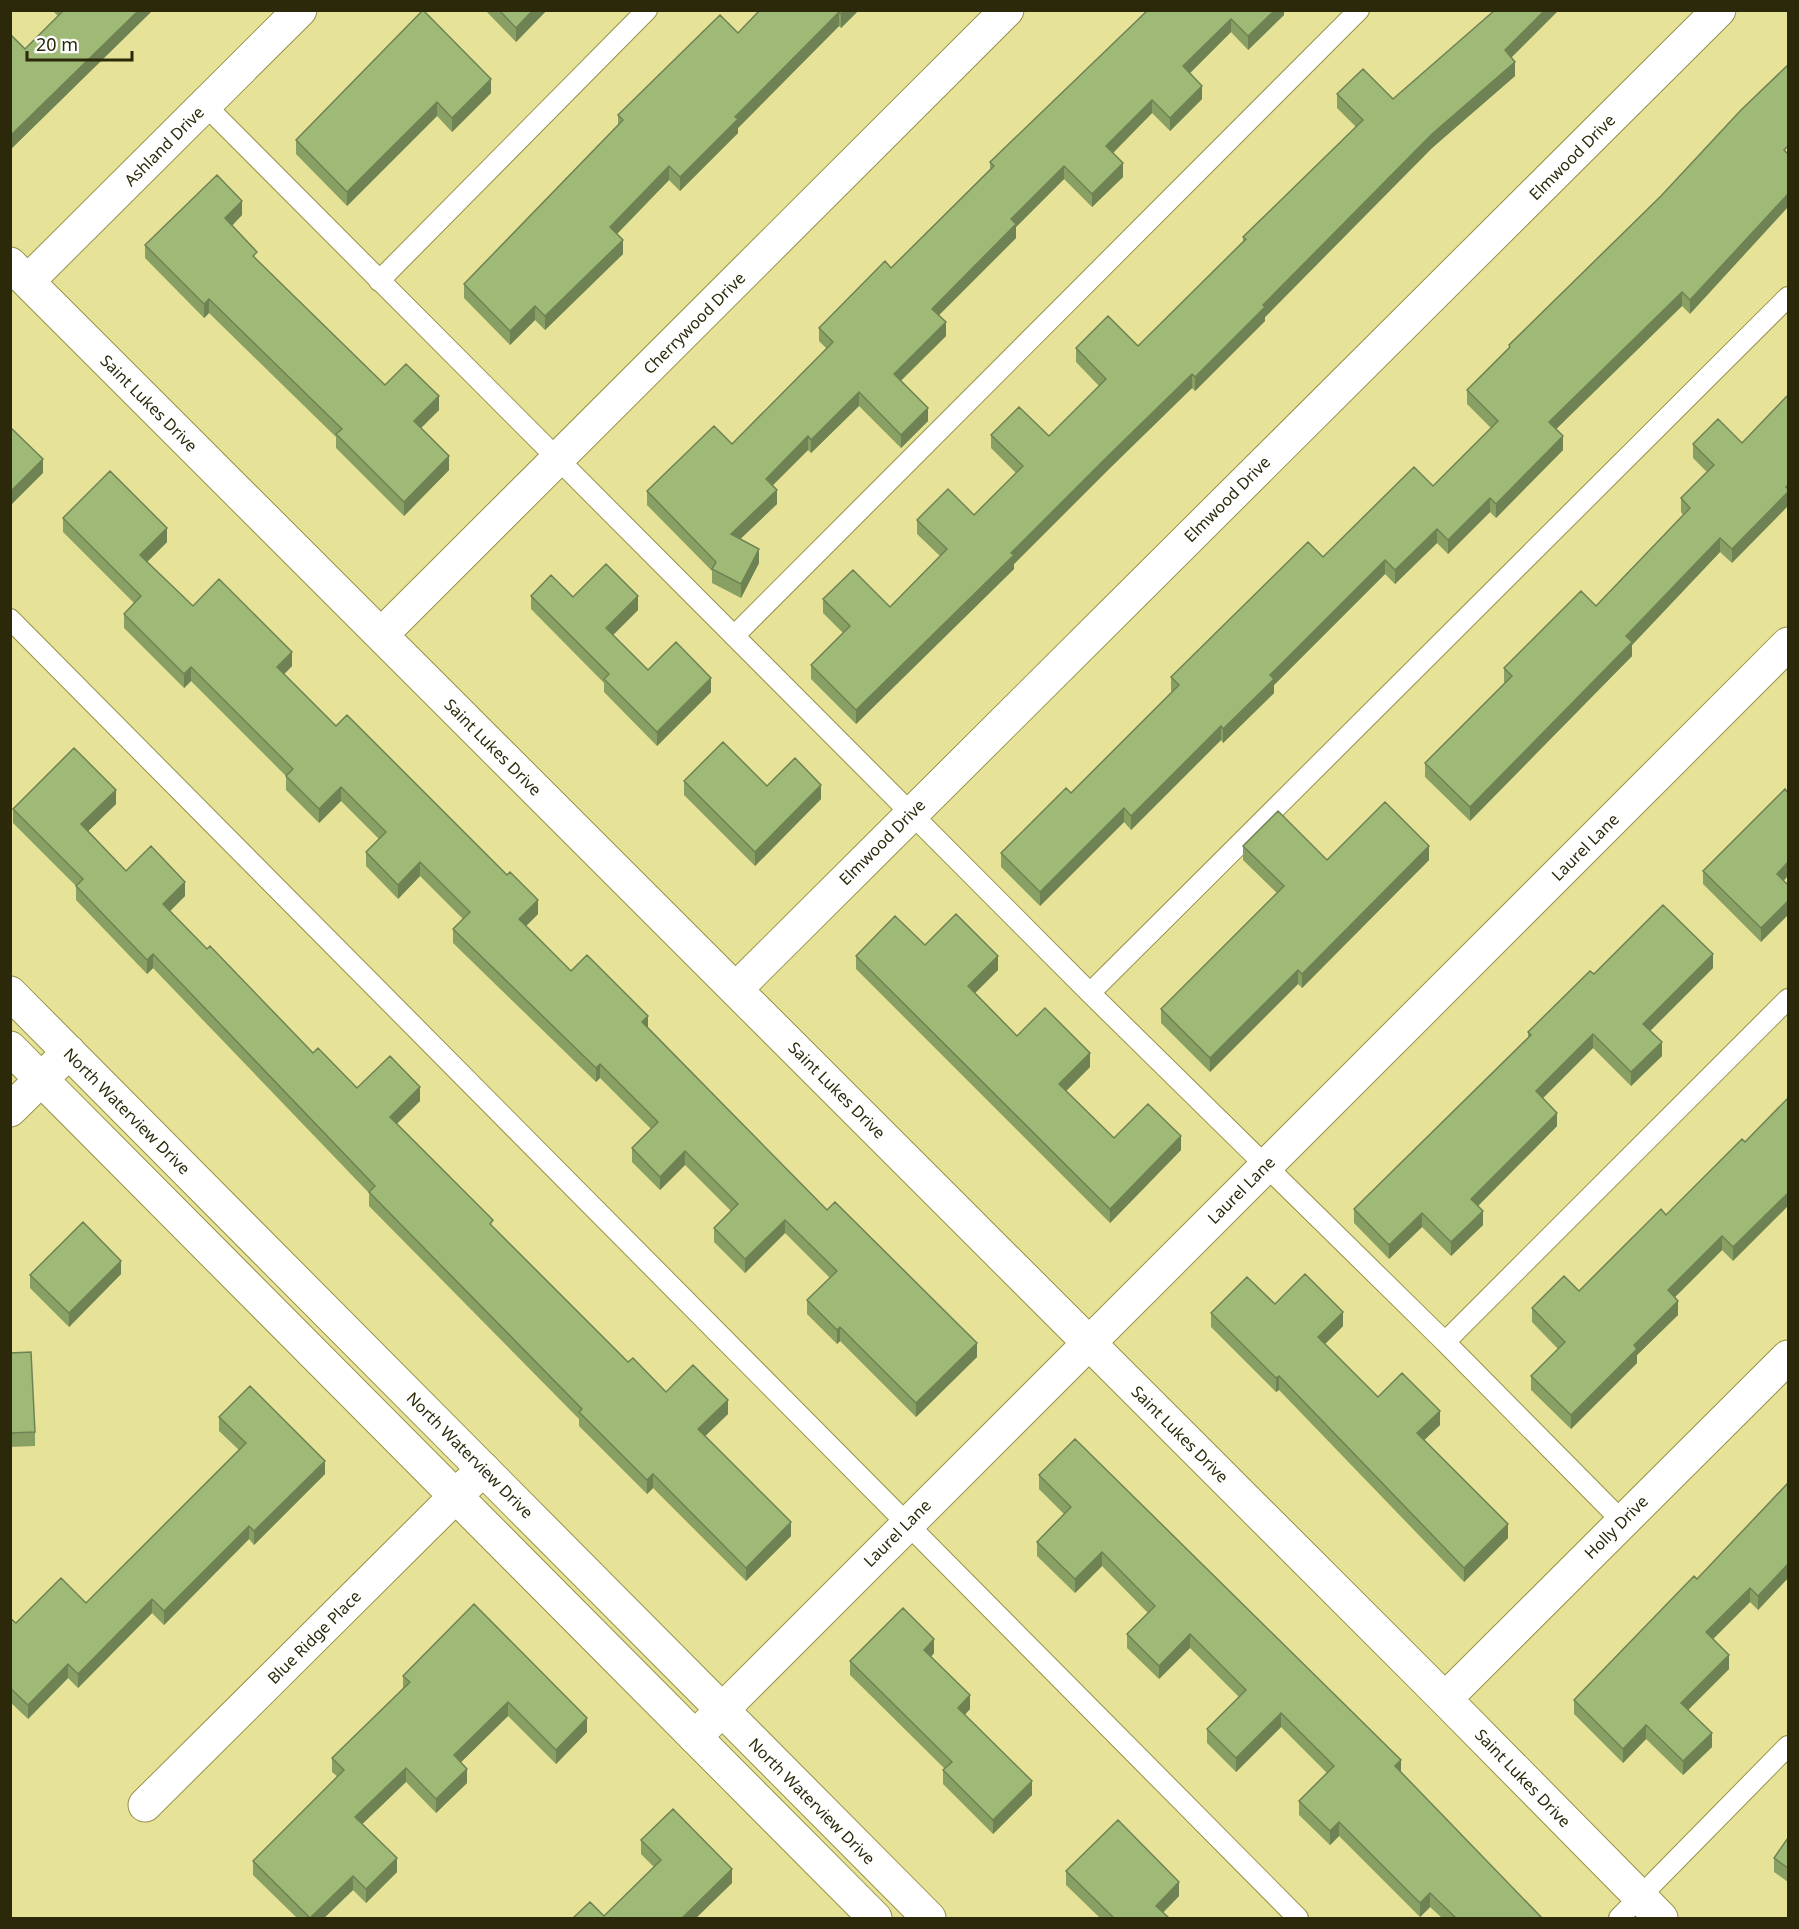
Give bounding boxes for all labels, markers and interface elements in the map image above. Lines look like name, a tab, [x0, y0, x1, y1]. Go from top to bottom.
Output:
scale bar	[27, 24, 132, 62]
text: 20 m	[36, 32, 78, 56]
street label: Ashland Drive	[119, 101, 209, 191]
street label: Elmwood Drive	[1524, 109, 1620, 205]
street label: Cherrywood Drive	[638, 267, 750, 379]
street label: Saint Lukes Drive	[96, 350, 202, 456]
street label: Elmwood Drive	[1179, 451, 1275, 547]
street label: Saint Lukes Drive	[440, 694, 546, 800]
street label: Elmwood Drive	[834, 794, 930, 890]
street label: Laurel Lane	[1546, 808, 1624, 886]
street label: Saint Lukes Drive	[784, 1037, 890, 1143]
street label: North Waterview Drive	[59, 1043, 195, 1179]
street label: Laurel Lane	[1202, 1151, 1280, 1229]
street label: Saint Lukes Drive	[1127, 1381, 1233, 1487]
street label: North Waterview Drive	[402, 1387, 538, 1523]
street label: Holly Drive	[1579, 1490, 1653, 1564]
street label: Laurel Lane	[858, 1494, 936, 1572]
street label: Blue Ridge Place	[262, 1585, 366, 1689]
street label: Saint Lukes Drive	[1470, 1724, 1576, 1832]
street label: North Waterview Drive	[744, 1733, 880, 1869]

